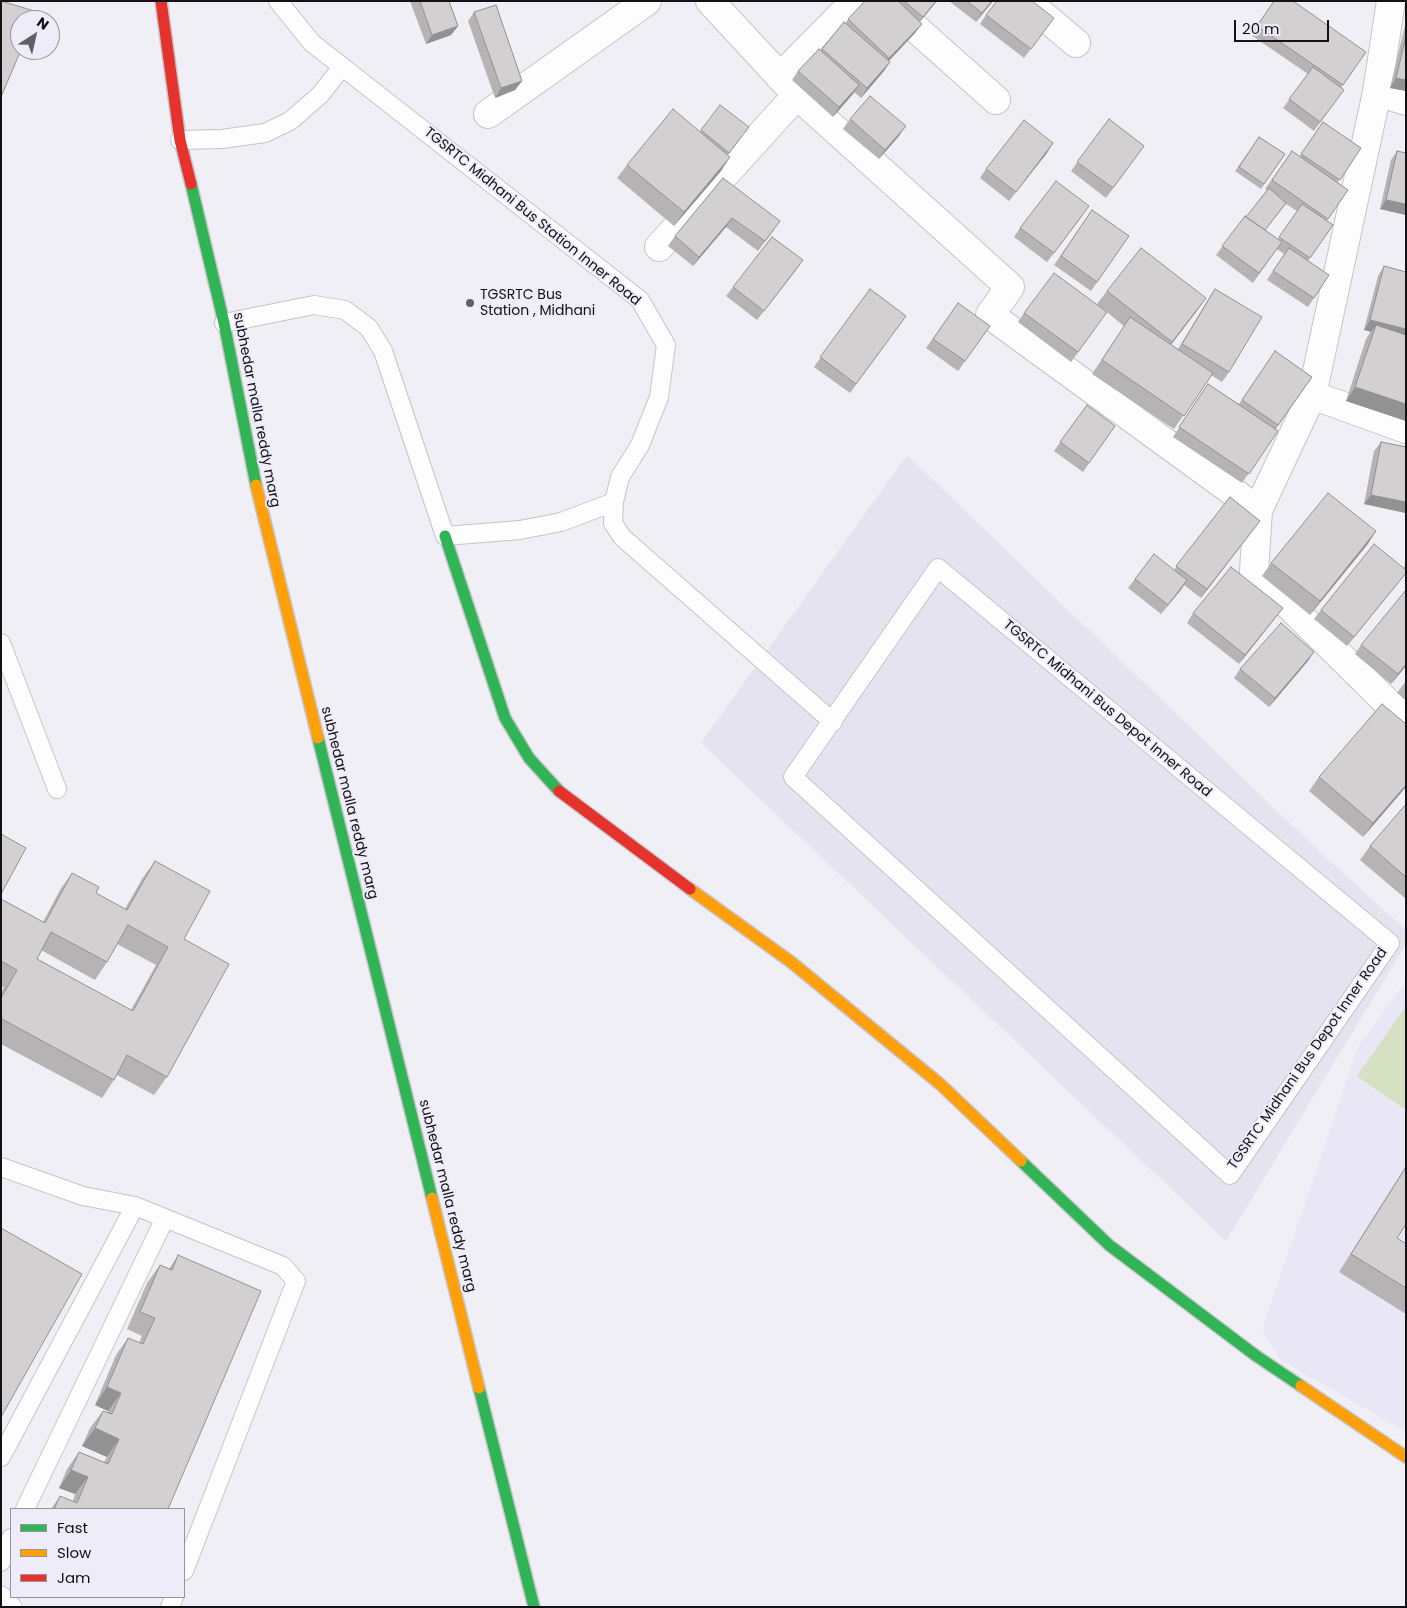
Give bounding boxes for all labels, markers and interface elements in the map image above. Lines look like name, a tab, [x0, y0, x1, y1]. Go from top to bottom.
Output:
north arrow	[10, 10, 60, 60]
scale bar	[1237, 10, 1332, 42]
text: N	[33, 12, 53, 35]
text: 20 m	[1242, 18, 1280, 39]
street label: TGSRTC Midhani Bus Station Inner Road	[420, 124, 644, 310]
place label: TGSRTC Bus Station , Midhani	[480, 287, 595, 320]
marker: TGSRTC Bus Station , Midhani	[464, 297, 476, 309]
street label: subhedar malla reddy marg	[229, 311, 283, 509]
street label: TGSRTC Midhani Bus Depot Inner Road	[999, 617, 1215, 801]
street label: subhedar malla reddy marg	[317, 705, 381, 901]
street label: TGSRTC Midhani Bus Depot Inner Road	[1225, 945, 1391, 1173]
street label: subhedar malla reddy marg	[415, 1098, 479, 1294]
legend	[10, 1508, 185, 1598]
text: Fast	[57, 1517, 88, 1538]
text: Slow	[57, 1542, 91, 1563]
text: Jam	[57, 1567, 91, 1588]

